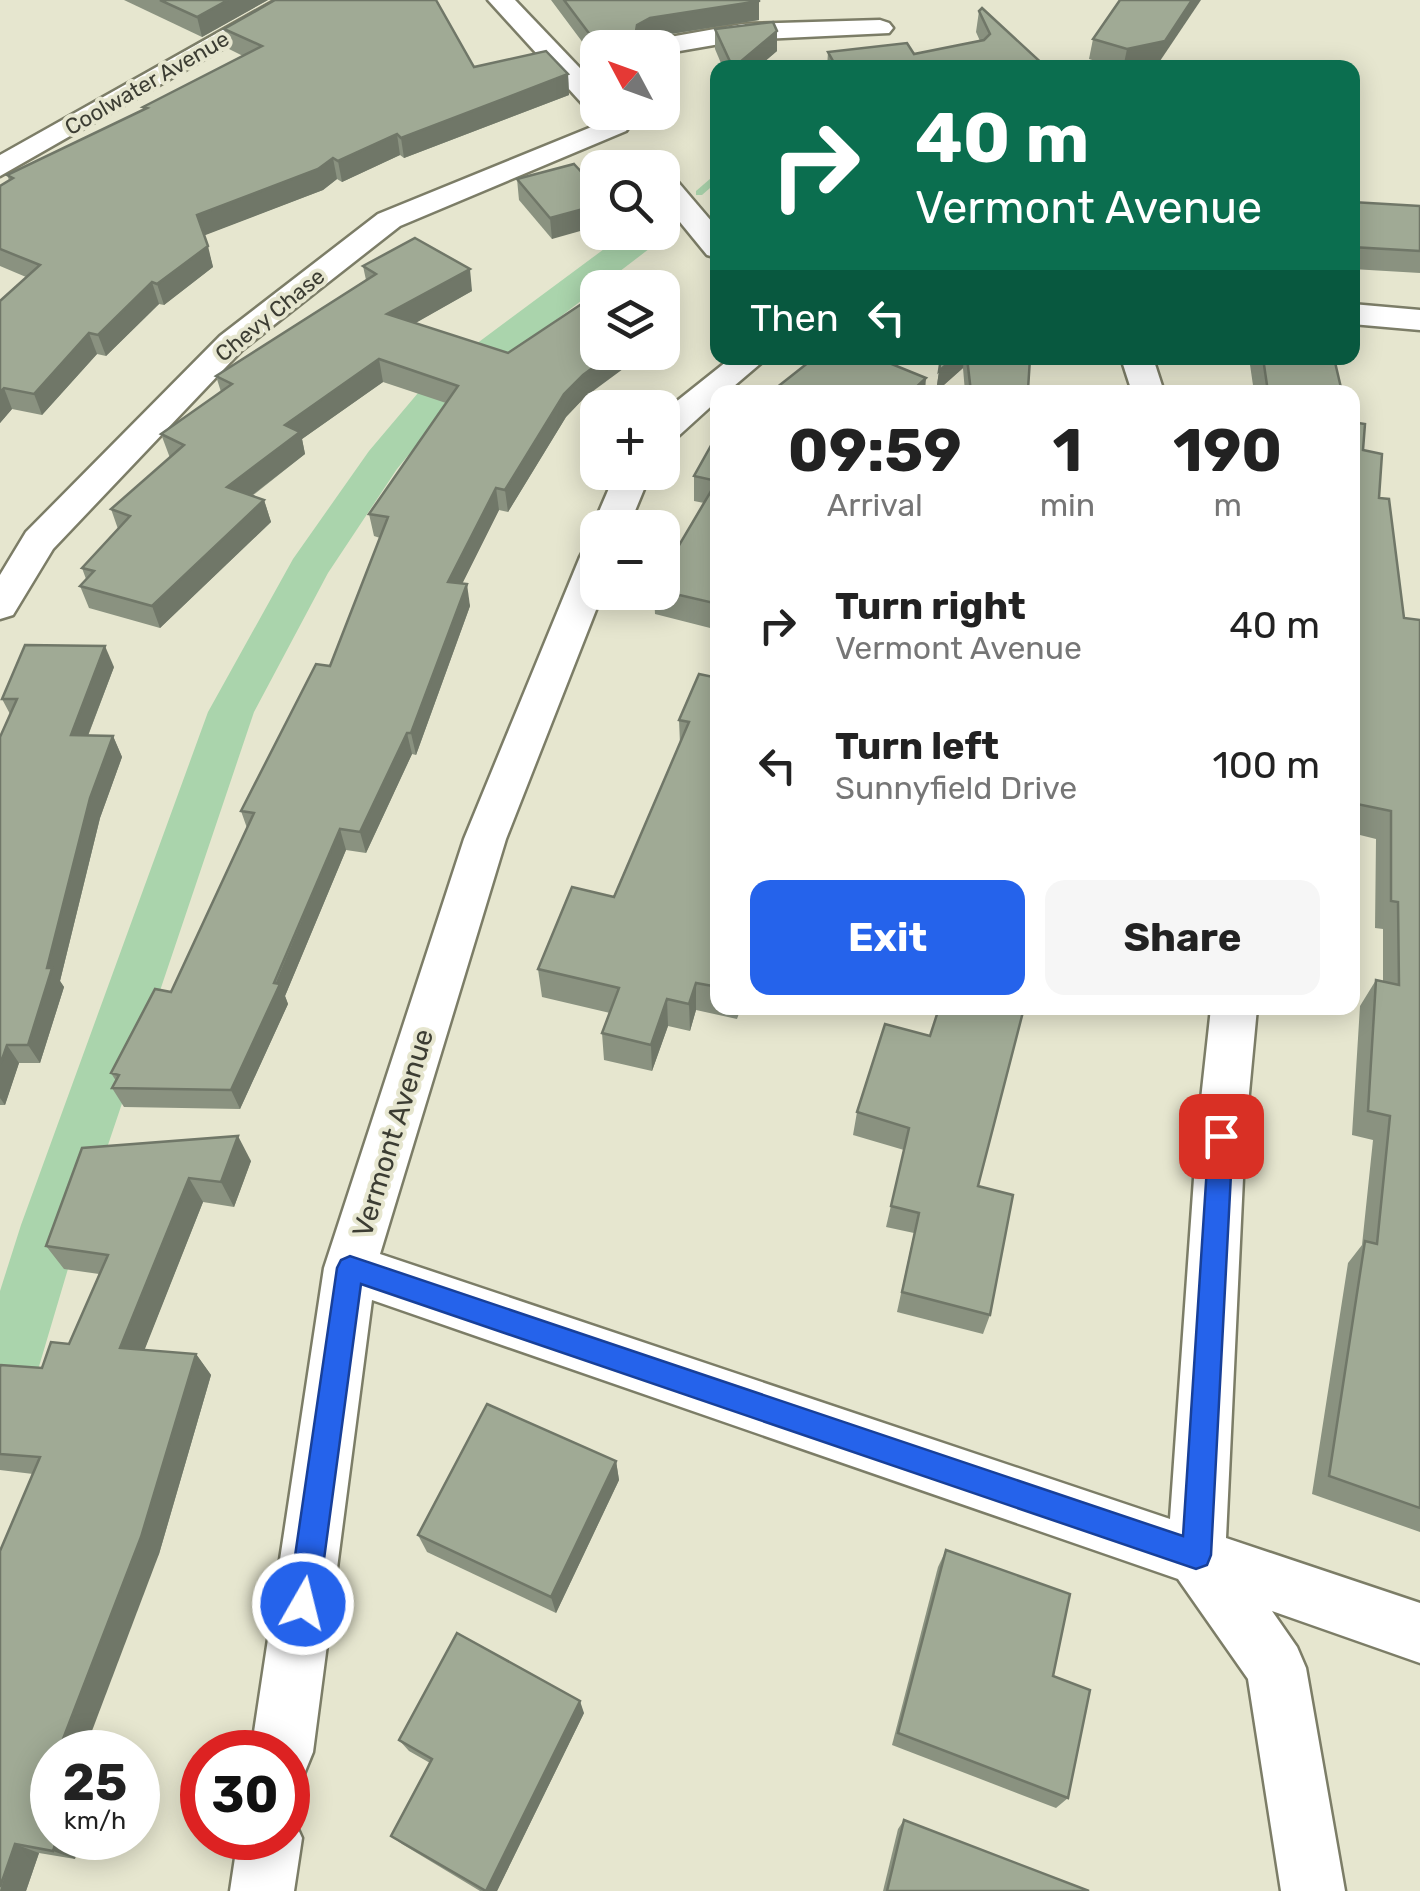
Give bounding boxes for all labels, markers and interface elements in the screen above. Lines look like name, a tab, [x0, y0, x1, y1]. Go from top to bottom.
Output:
street label: Coolwater Avenue	[60, 25, 234, 141]
north arrow	[580, 30, 680, 130]
map controls	[580, 30, 680, 610]
text: 40 m	[915, 97, 1089, 180]
icon: right	[750, 100, 880, 230]
button: search	[580, 150, 680, 250]
text: Vermont Avenue	[915, 181, 1262, 234]
street label: Chevy Chase	[210, 263, 330, 367]
button: layers	[580, 270, 680, 370]
icon: left	[859, 290, 914, 345]
text: Then	[750, 295, 839, 341]
button: +	[580, 390, 680, 490]
text: 09:59	[788, 415, 962, 486]
text: 1	[1053, 415, 1082, 486]
text: 190	[1173, 415, 1282, 486]
text: Arrival	[827, 486, 923, 524]
text: min	[1040, 486, 1095, 524]
text: m	[1213, 486, 1242, 524]
button: −	[580, 510, 680, 610]
text: Turn right	[835, 583, 1026, 629]
icon: right	[750, 598, 805, 653]
text: 40 m	[1229, 602, 1320, 648]
text: Vermont Avenue	[835, 629, 1082, 667]
text: Turn left	[835, 723, 999, 769]
icon: left	[750, 738, 805, 793]
text: 100 m	[1212, 742, 1320, 788]
text: Sunnyfield Drive	[835, 769, 1077, 807]
button: Exit	[750, 880, 1025, 995]
button: Share	[1045, 880, 1320, 995]
street label: Vermont Avenue	[346, 1025, 440, 1241]
pin	[1179, 1094, 1264, 1179]
icon: arrive	[1194, 1109, 1249, 1164]
position arrow	[251, 1552, 355, 1656]
speed limit sign: 30	[180, 1730, 310, 1860]
text: 25	[63, 1753, 127, 1813]
text: km/h	[64, 1806, 126, 1835]

